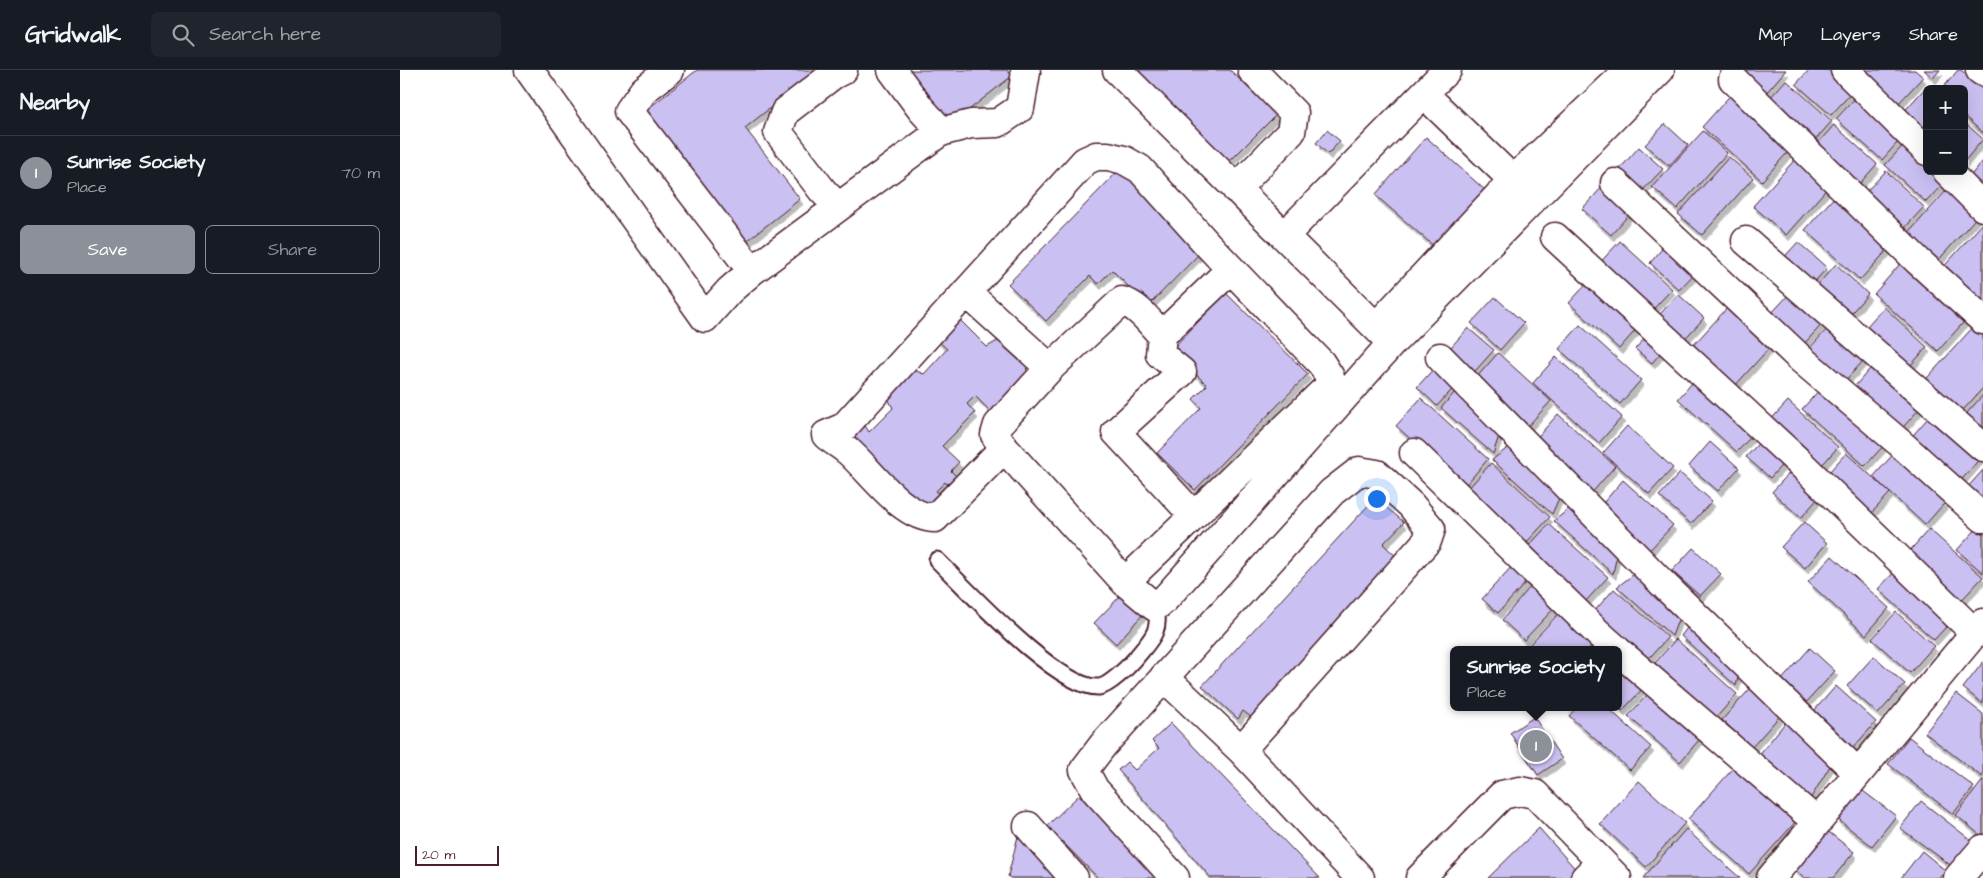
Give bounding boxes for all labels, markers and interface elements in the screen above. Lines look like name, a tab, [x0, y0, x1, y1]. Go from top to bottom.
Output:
search box	[151, 12, 501, 57]
text: Gridwalk	[25, 18, 121, 52]
icon: search	[169, 21, 197, 49]
text: Search here	[209, 21, 321, 48]
text: Map	[1758, 22, 1792, 47]
text: Layers	[1820, 22, 1881, 47]
text: Share	[1909, 22, 1958, 47]
map controls	[1923, 85, 1968, 175]
button: +	[1923, 85, 1968, 130]
text: Nearby	[20, 88, 90, 117]
button: −	[1923, 130, 1968, 175]
text: Sunrise Society	[67, 149, 205, 176]
text: 1	[35, 162, 37, 184]
text: 70 m	[341, 162, 380, 184]
text: Place	[67, 176, 107, 198]
button: Save	[20, 225, 195, 274]
button: Share	[205, 225, 380, 274]
your location	[1364, 486, 1390, 512]
popup	[1450, 646, 1622, 711]
text: Sunrise Society	[1467, 654, 1605, 681]
text: Place	[1467, 681, 1506, 703]
pin: 1	[1520, 727, 1552, 765]
scale bar	[415, 843, 499, 866]
text: 20 m	[422, 845, 455, 865]

